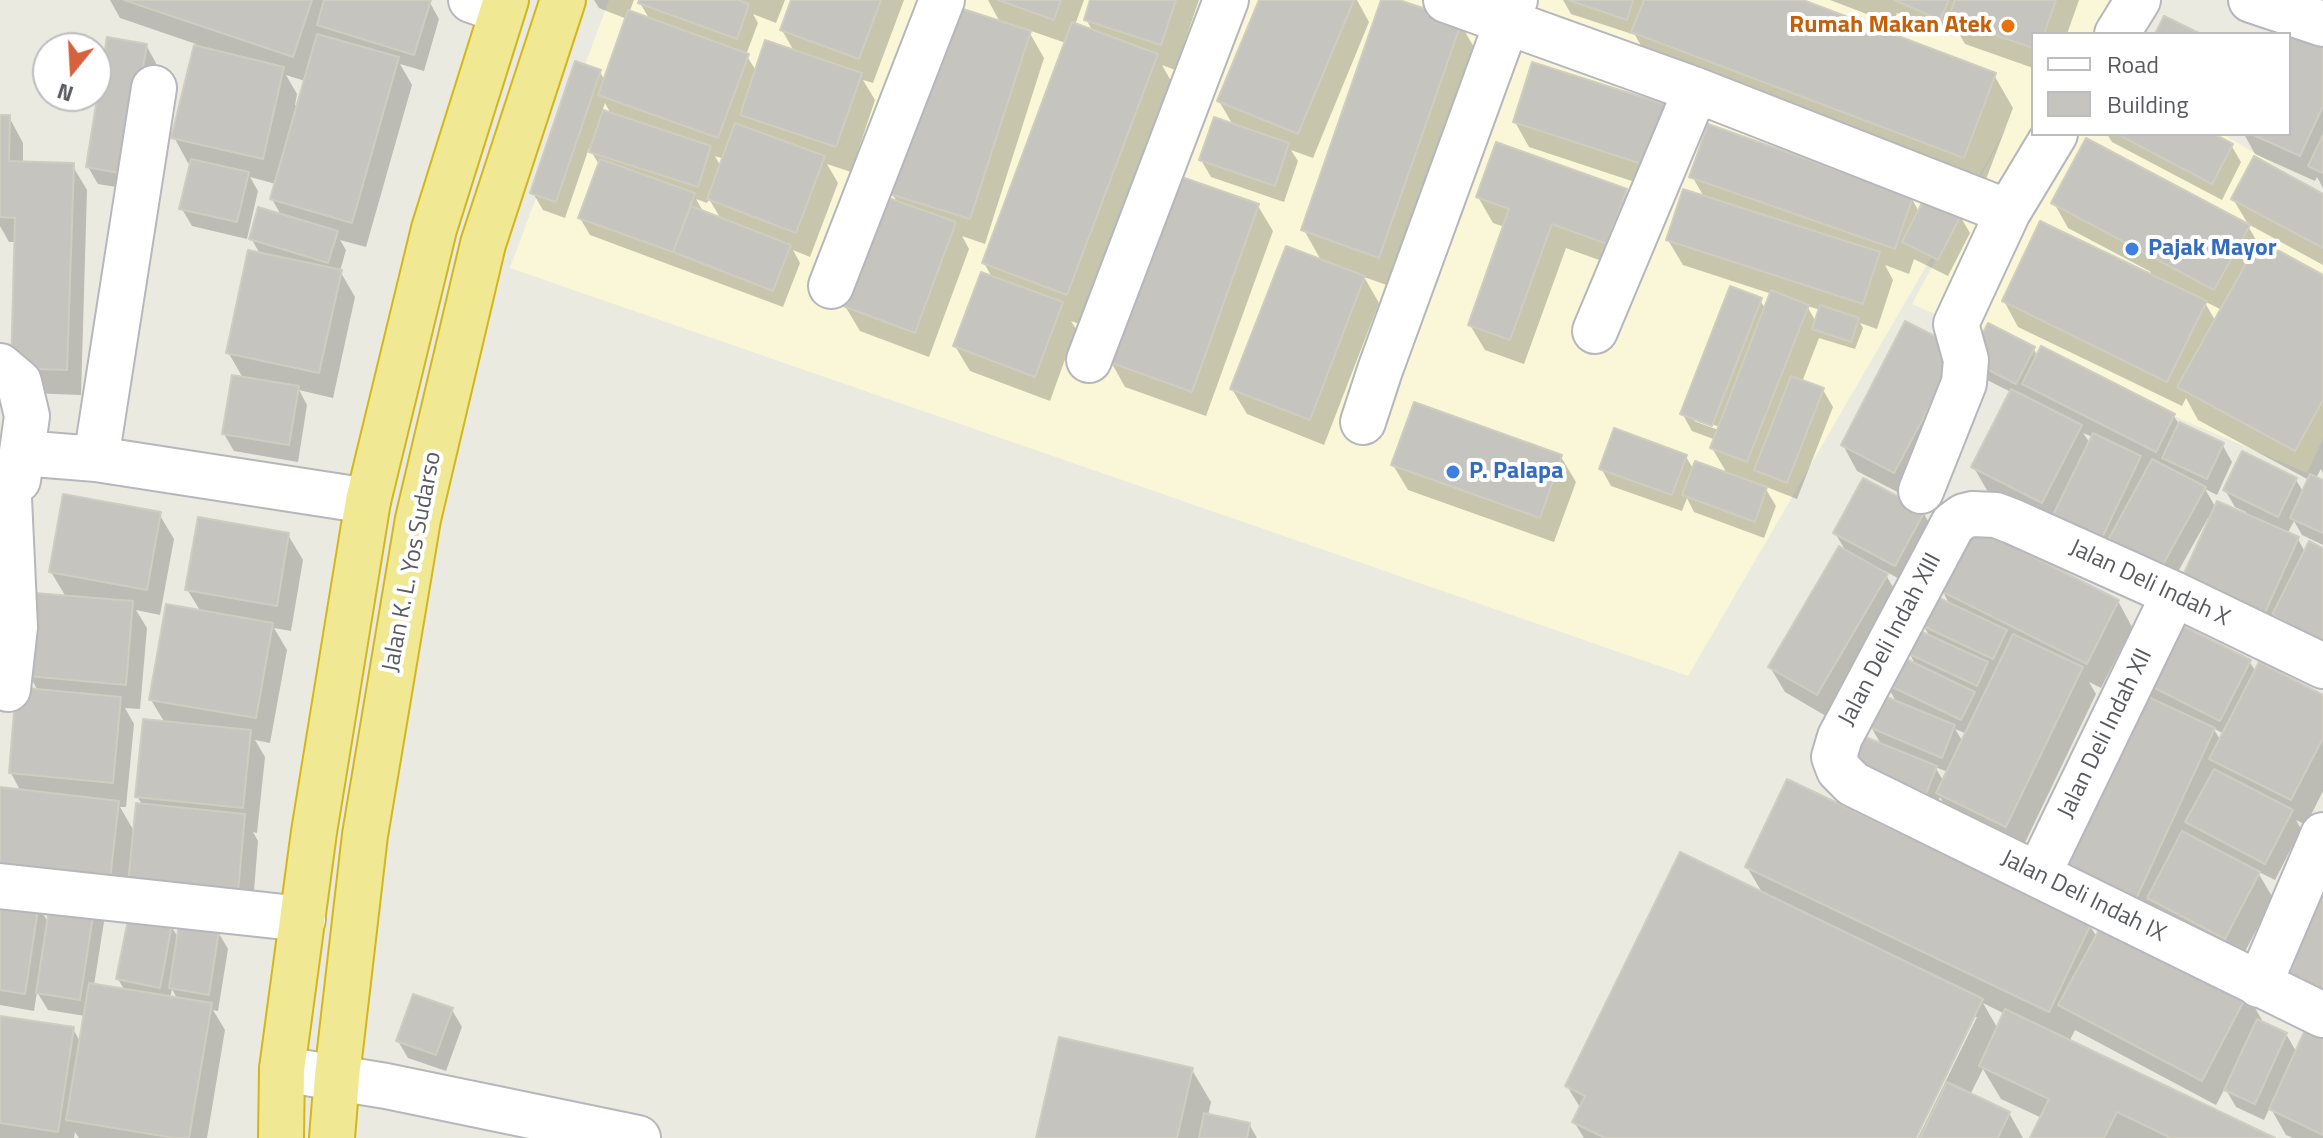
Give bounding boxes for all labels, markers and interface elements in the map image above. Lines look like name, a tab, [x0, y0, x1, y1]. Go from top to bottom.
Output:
place label: Rumah Makan Atek	[1789, 12, 1992, 40]
marker: Rumah Makan Atek	[1999, 17, 2017, 35]
north arrow	[32, 32, 112, 112]
legend	[2031, 32, 2291, 136]
text: Road	[2107, 46, 2159, 82]
text: N	[53, 74, 78, 111]
text: Building	[2107, 86, 2189, 122]
place label: Pajak Mayor	[2148, 235, 2277, 263]
marker: Pajak Mayor	[2123, 240, 2141, 258]
street label: Jalan K. L. Yos Sudarso	[378, 449, 448, 675]
place label: P. Palapa	[1469, 458, 1563, 486]
marker: P. Palapa	[1444, 463, 1462, 481]
street label: Jalan Deli Indah X	[2064, 534, 2234, 634]
street label: Jalan Deli Indah XIII	[1833, 549, 1949, 731]
street label: Jalan Deli Indah XII	[2052, 644, 2160, 824]
street label: Jalan Deli Indah IX	[1996, 845, 2170, 949]

